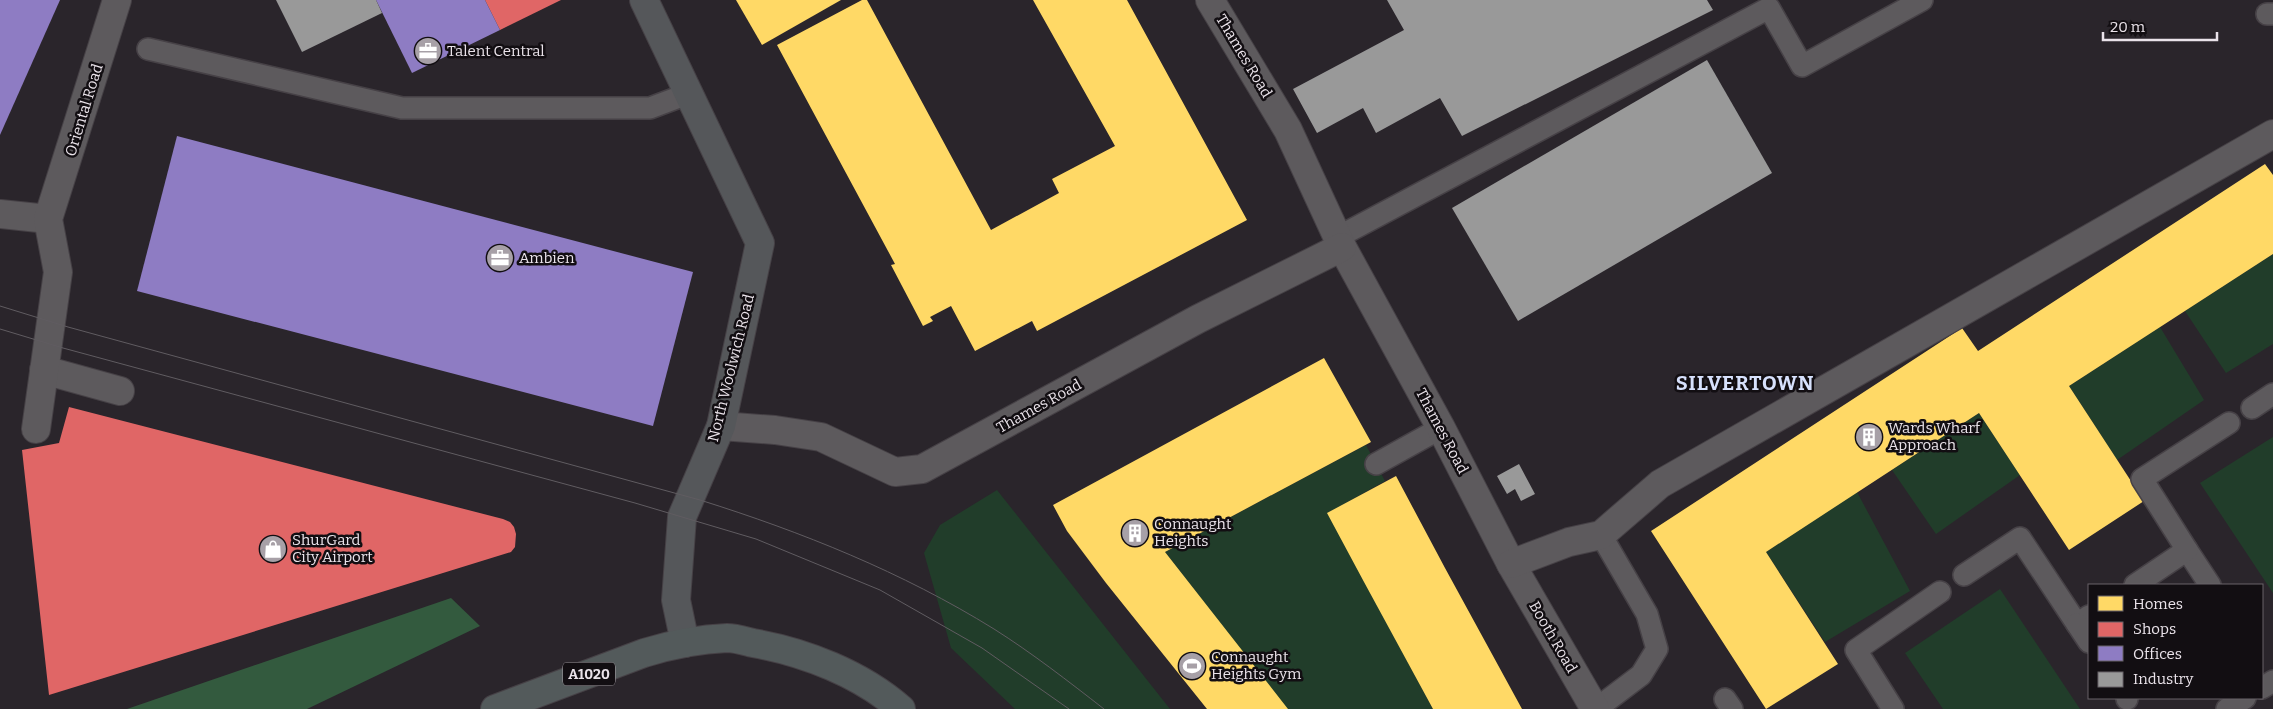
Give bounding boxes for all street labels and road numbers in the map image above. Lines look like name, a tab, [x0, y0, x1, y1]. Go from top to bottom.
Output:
street label: Thames Road	[1212, 11, 1276, 101]
street label: Oriental Road	[61, 62, 107, 158]
street label: North Woolwich Road	[704, 292, 758, 444]
street label: Thames Road	[993, 375, 1085, 437]
street label: Thames Road	[1412, 385, 1472, 477]
street label: Booth Road	[1525, 598, 1581, 676]
road number: A1020	[563, 662, 615, 686]

